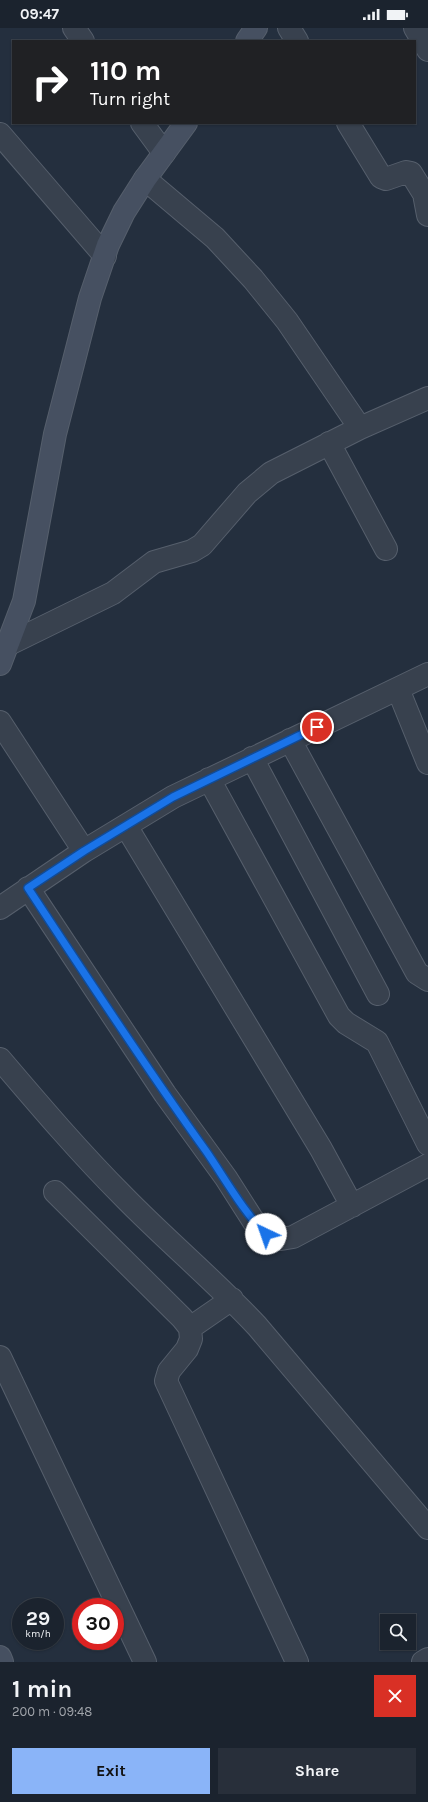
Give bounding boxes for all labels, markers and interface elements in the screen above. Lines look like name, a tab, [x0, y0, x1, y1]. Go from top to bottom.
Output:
text: 09:47	[20, 5, 59, 23]
text: 110 m	[90, 54, 161, 87]
icon: right	[24, 56, 76, 108]
text: Turn right	[90, 88, 170, 110]
pin	[300, 710, 334, 744]
icon: arrive	[306, 716, 328, 738]
position arrow	[245, 1213, 287, 1255]
speed limit sign: 30	[72, 1598, 124, 1650]
text: 29	[26, 1607, 50, 1630]
map controls	[380, 1614, 416, 1650]
button: search	[380, 1614, 416, 1650]
text: km/h	[25, 1628, 51, 1640]
text: 1 min	[12, 1675, 72, 1703]
button: close	[374, 1675, 416, 1717]
text: 200 m · 09:48	[12, 1704, 92, 1719]
button: Exit	[12, 1748, 210, 1794]
button: Share	[218, 1748, 416, 1794]

